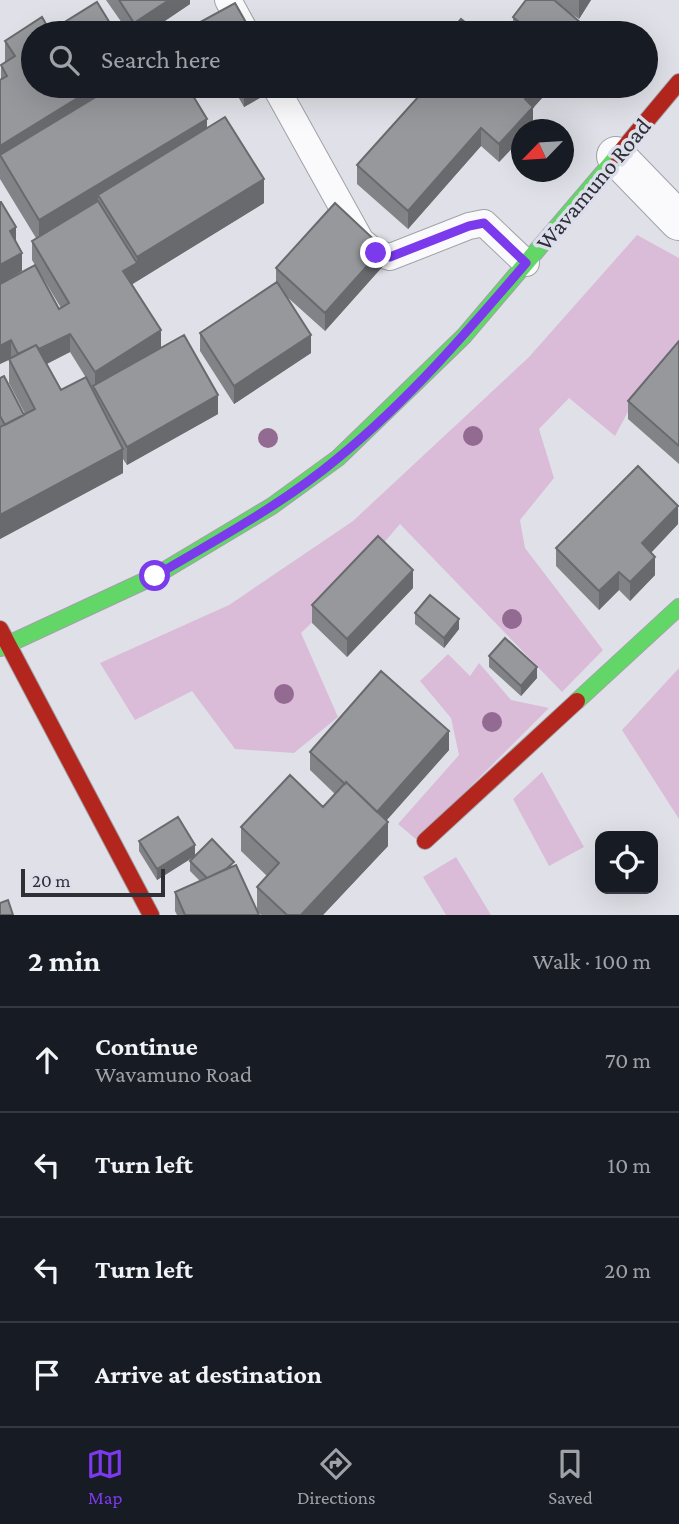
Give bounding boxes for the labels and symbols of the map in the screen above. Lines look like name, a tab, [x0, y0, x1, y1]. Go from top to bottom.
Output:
street label: Wavamuno Road	[530, 112, 656, 255]
north arrow	[511, 119, 574, 182]
route end	[360, 237, 391, 268]
route start	[139, 560, 170, 591]
scale bar	[21, 866, 164, 898]

